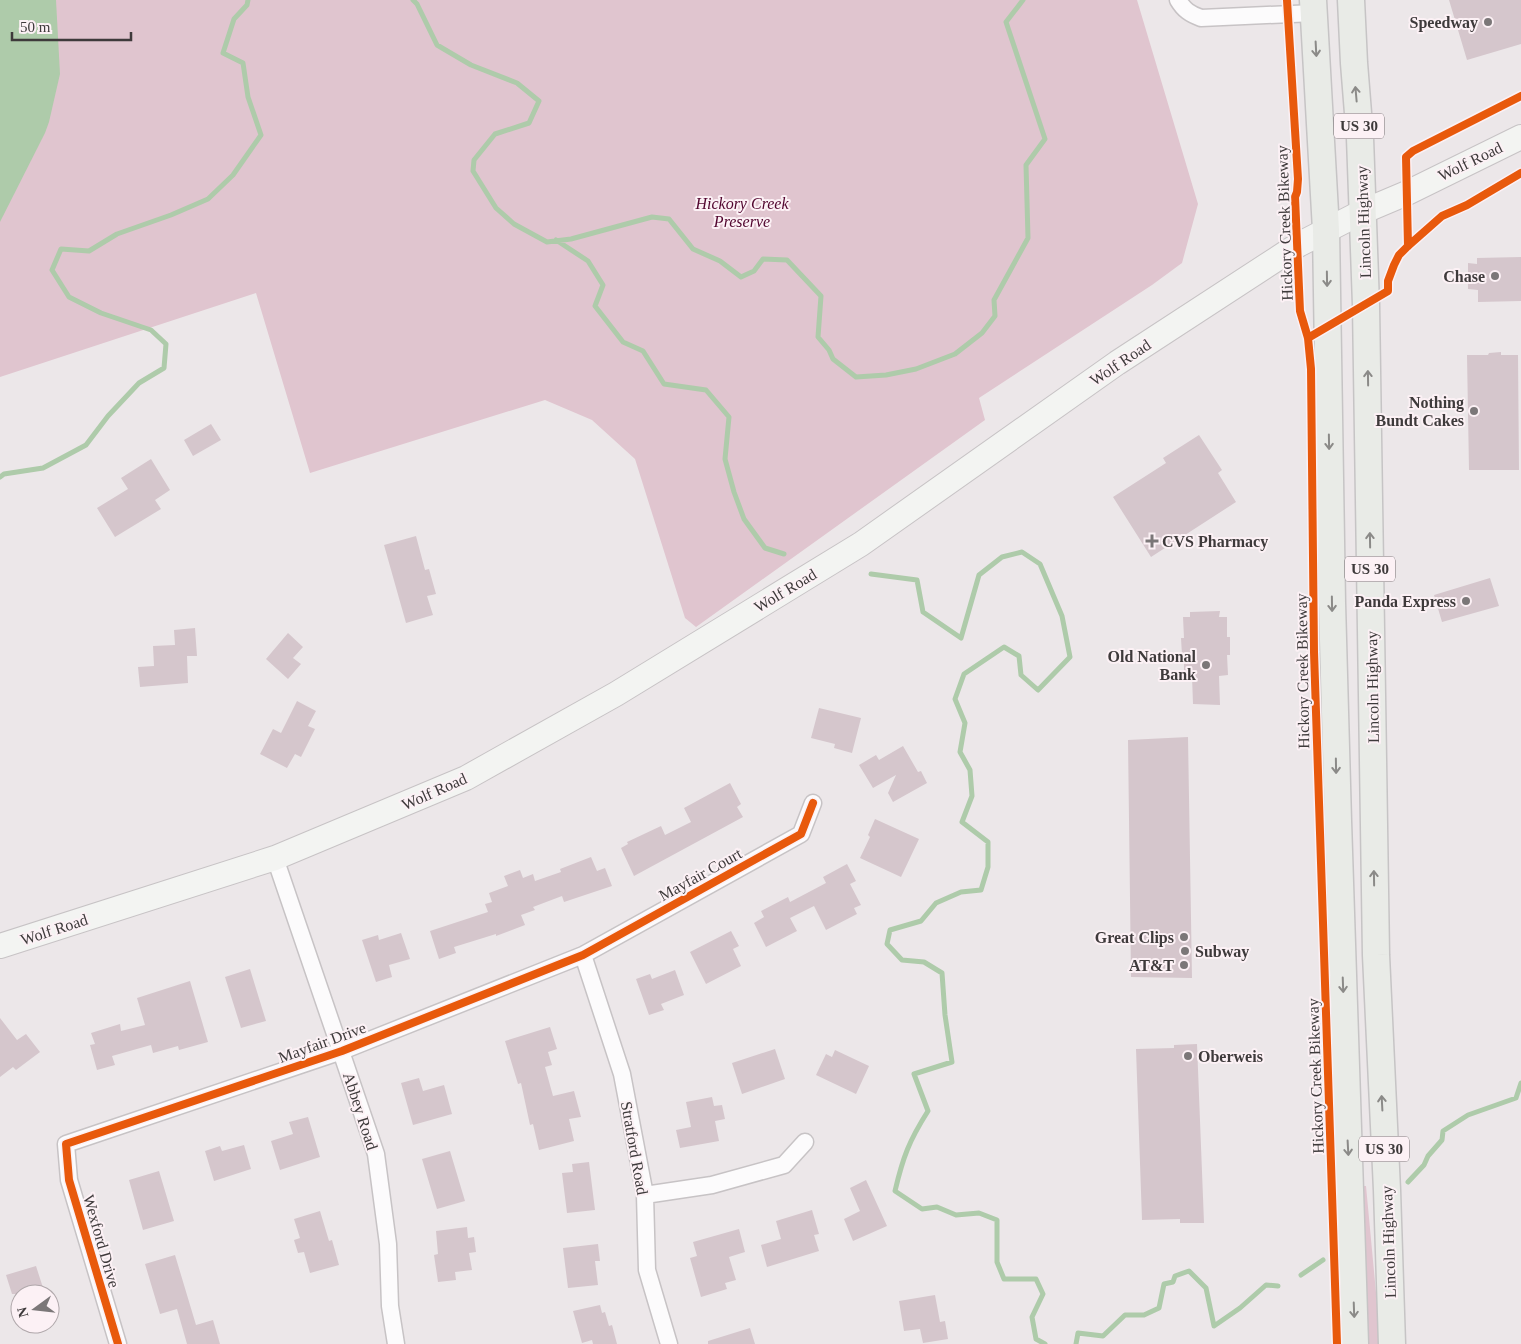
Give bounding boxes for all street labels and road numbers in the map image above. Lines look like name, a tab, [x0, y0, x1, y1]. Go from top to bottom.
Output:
road number: US 30	[1334, 114, 1384, 138]
street label: Wolf Road	[1435, 139, 1505, 184]
street label: Hickory Creek Bikeway	[1273, 145, 1297, 301]
street label: Lincoln Highway	[1353, 165, 1375, 278]
street label: Wolf Road	[1087, 336, 1154, 389]
road number: US 30	[1345, 556, 1395, 582]
street label: Wolf Road	[751, 565, 819, 616]
street label: Hickory Creek Bikeway	[1293, 593, 1313, 749]
street label: Lincoln Highway	[1363, 631, 1383, 743]
street label: Wolf Road	[399, 770, 469, 813]
street label: Mayfair Court	[656, 844, 746, 905]
street label: Wolf Road	[19, 911, 90, 948]
street label: Hickory Creek Bikeway	[1304, 998, 1328, 1154]
street label: Mayfair Drive	[276, 1019, 369, 1067]
street label: Abbey Road	[339, 1070, 381, 1152]
street label: Stratford Road	[618, 1100, 651, 1196]
road number: US 30	[1359, 1136, 1409, 1162]
street label: Lincoln Highway	[1378, 1185, 1400, 1298]
street label: Wexford Drive	[80, 1193, 123, 1290]

